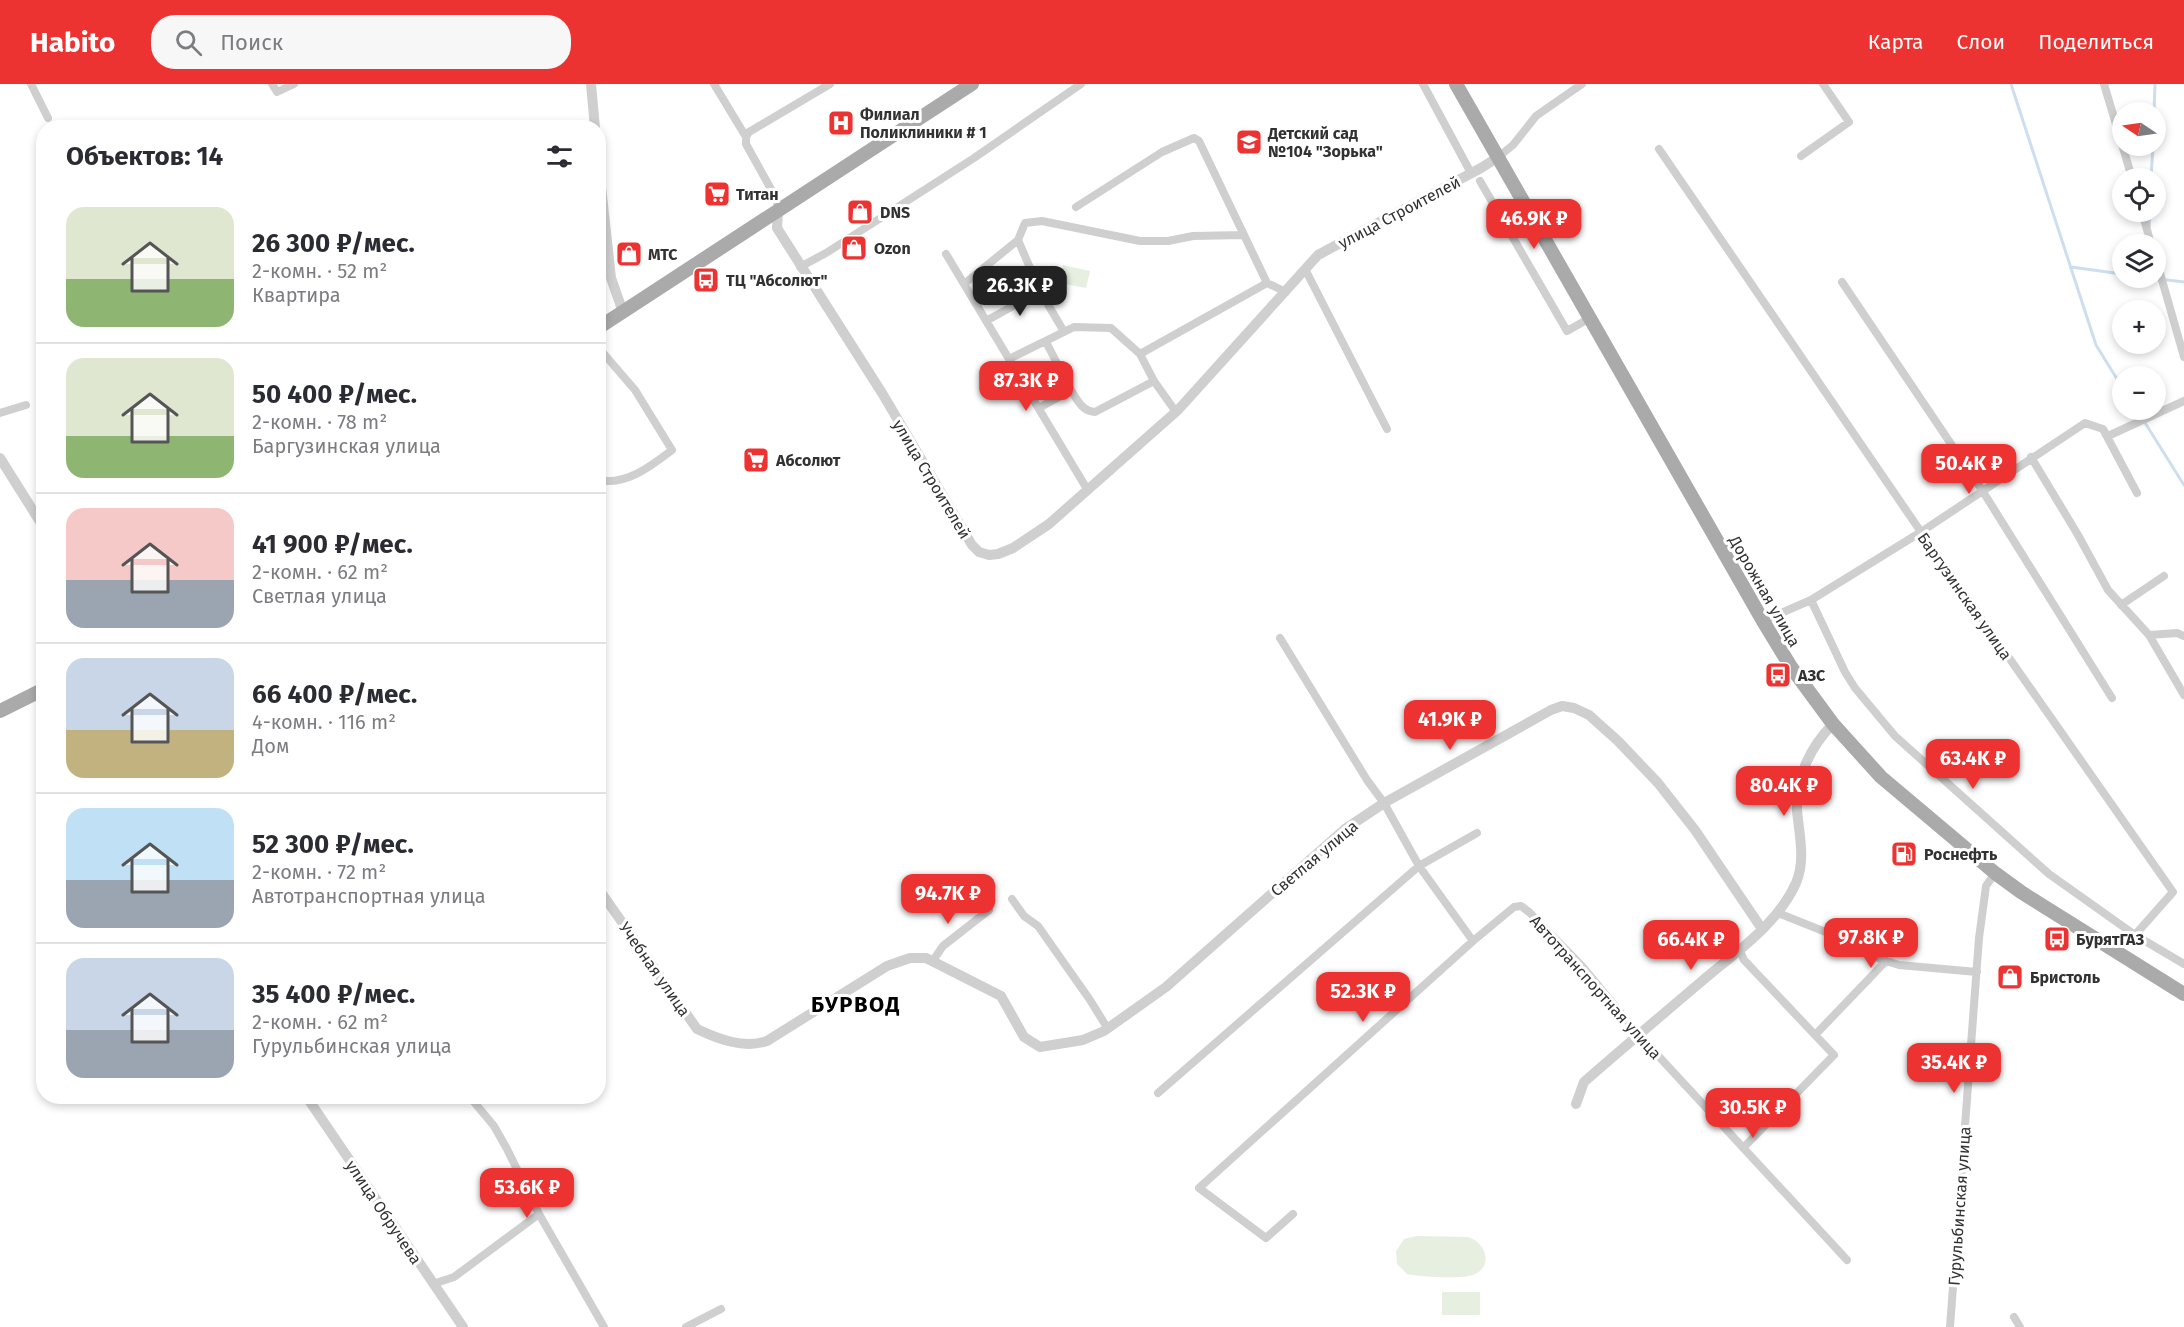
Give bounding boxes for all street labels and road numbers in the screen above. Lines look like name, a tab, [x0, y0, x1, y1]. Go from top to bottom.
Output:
street label: улица Строителей	[1335, 172, 1464, 253]
street label: улица Строителей	[889, 416, 975, 542]
street label: Баргузинская улица	[1913, 529, 2016, 664]
street label: Дорожная улица	[1725, 531, 1804, 650]
street label: Светлая улица	[1267, 816, 1362, 900]
street label: Автотранспортная улица	[1526, 912, 1665, 1063]
street label: Учебная улица	[615, 918, 694, 1020]
street label: Гурульбинская улица	[1944, 1126, 1975, 1286]
street label: улица Обручева	[342, 1157, 425, 1268]

